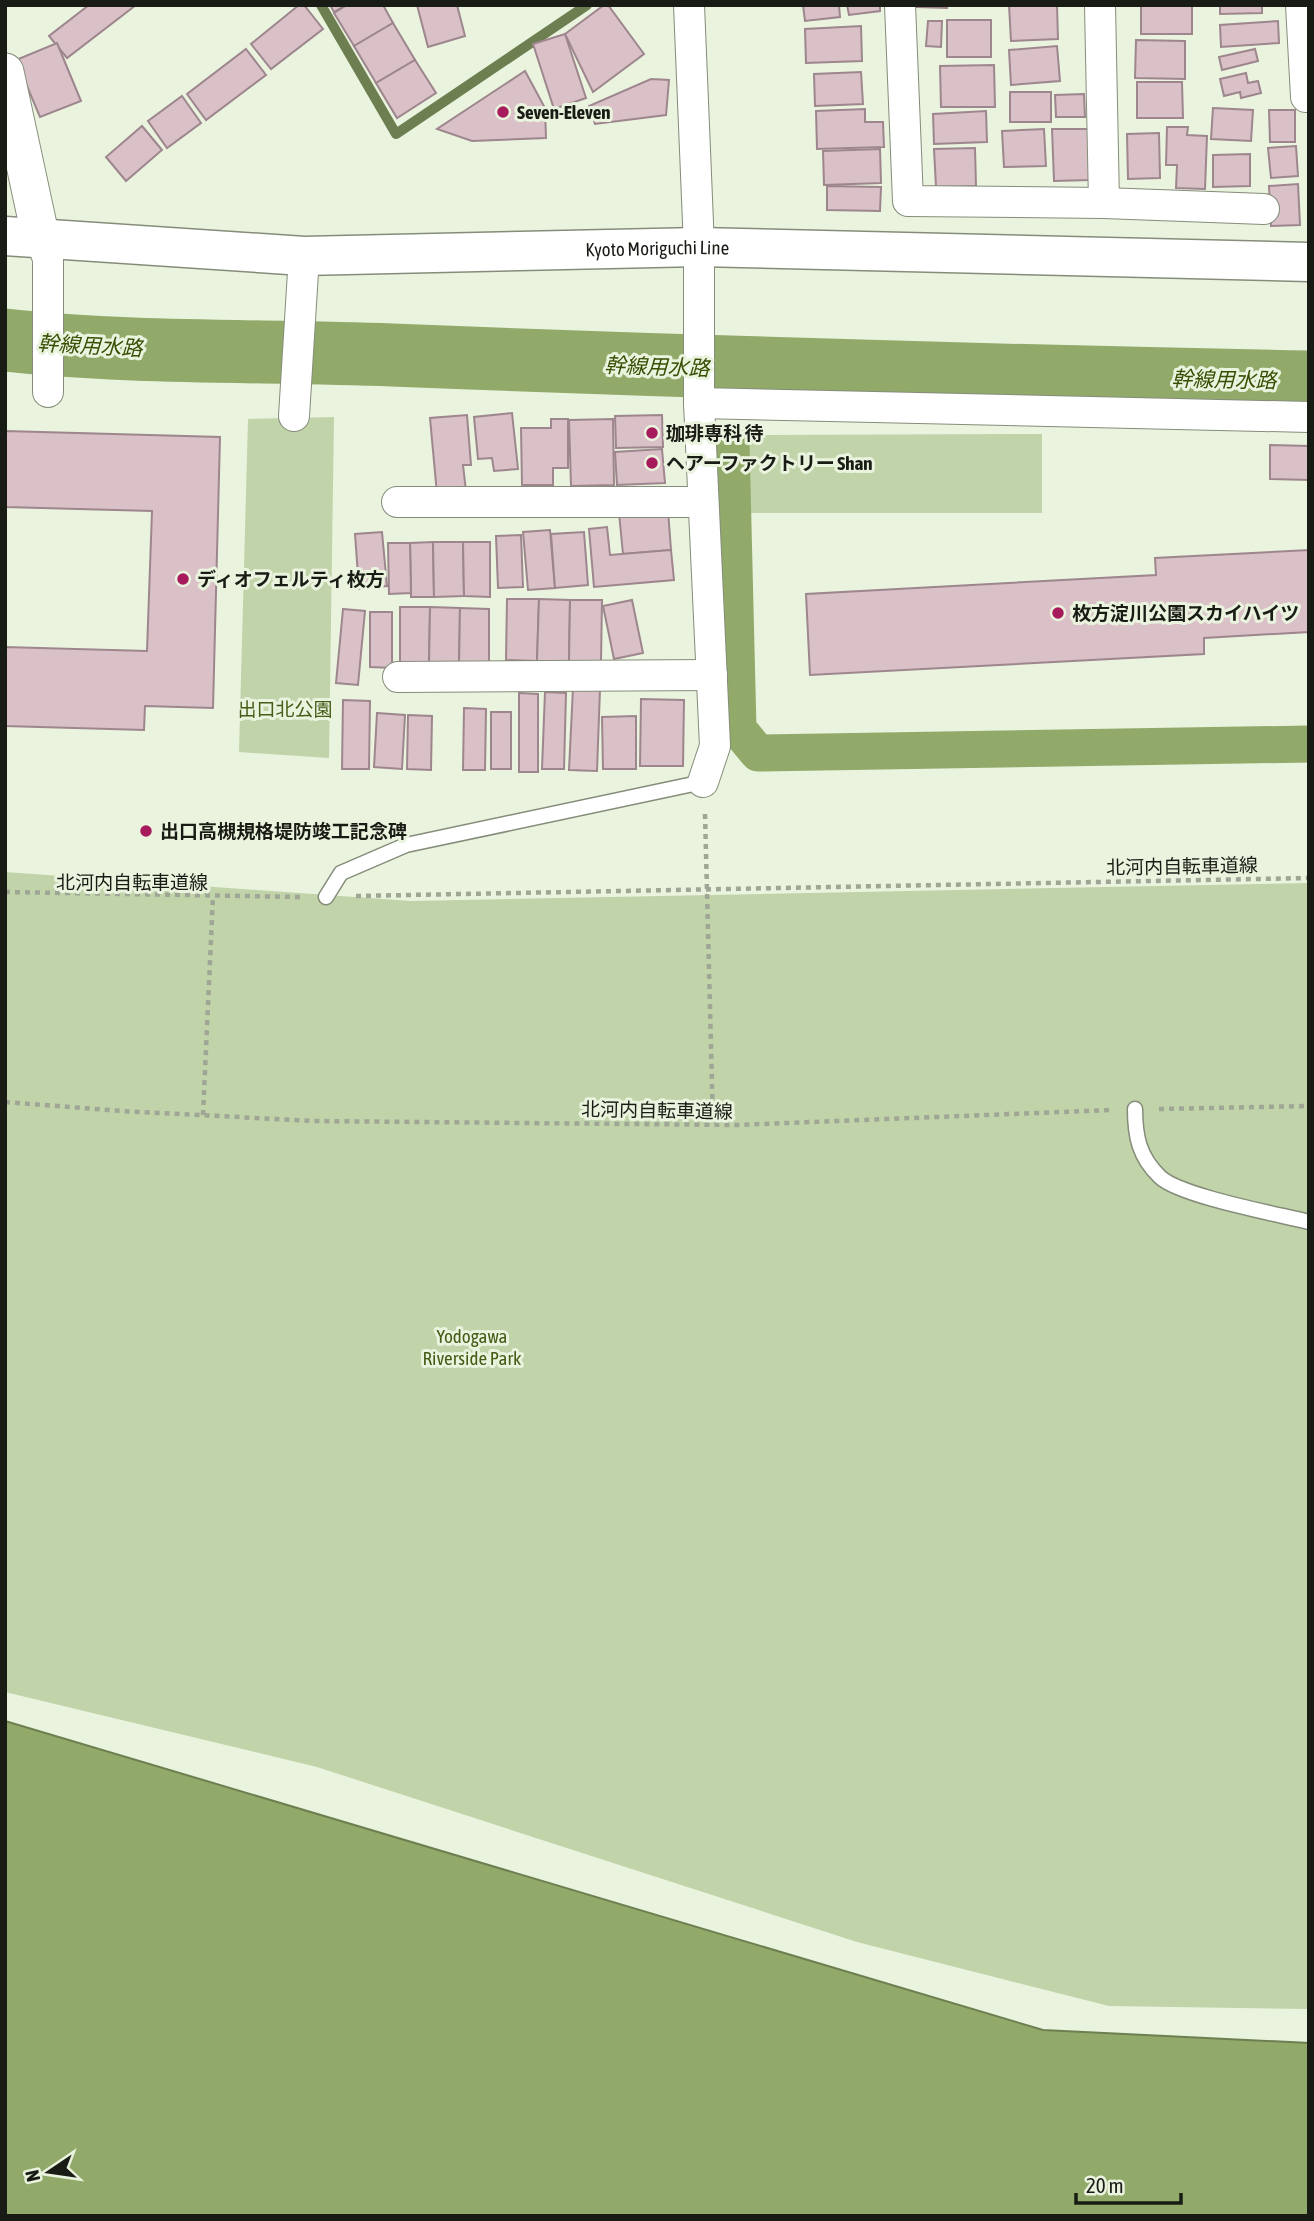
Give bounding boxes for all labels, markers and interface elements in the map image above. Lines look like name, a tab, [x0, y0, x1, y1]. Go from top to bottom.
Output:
place label: Seven-Eleven	[517, 101, 611, 123]
marker: Seven-Eleven	[495, 104, 511, 120]
street label: Kyoto Moriguchi Line	[585, 236, 729, 261]
water label: 幹線用水路	[37, 330, 145, 360]
water label: 幹線用水路	[604, 352, 712, 380]
water label: 幹線用水路	[1171, 366, 1279, 392]
place label: 珈琲専科 待	[666, 422, 764, 444]
marker: 珈琲専科 待	[644, 425, 660, 441]
place label: ヘアーファクトリー Shan	[666, 452, 873, 474]
marker: ヘアーファクトリー Shan	[644, 455, 660, 471]
place label: ディオフェルティ枚方	[197, 568, 385, 590]
marker: ディオフェルティ枚方	[175, 571, 191, 587]
place label: 枚方淀川公園スカイハイツ	[1072, 602, 1299, 624]
marker: 枚方淀川公園スカイハイツ	[1050, 605, 1066, 621]
park label: 出口北公園	[237, 698, 333, 720]
place label: 出口高槻規格堤防竣工記念碑	[160, 820, 407, 842]
marker: 出口高槻規格堤防竣工記念碑	[138, 823, 154, 839]
street label: 北河内自転車道線	[1106, 854, 1258, 878]
street label: 北河内自転車道線	[56, 871, 208, 893]
street label: 北河内自転車道線	[581, 1098, 733, 1122]
park label: Yodogawa Riverside Park	[423, 1325, 522, 1369]
north arrow	[14, 2137, 84, 2207]
scale bar	[1076, 2162, 1181, 2206]
text: N	[20, 2168, 44, 2184]
text: 20 m	[1086, 2173, 1124, 2197]

